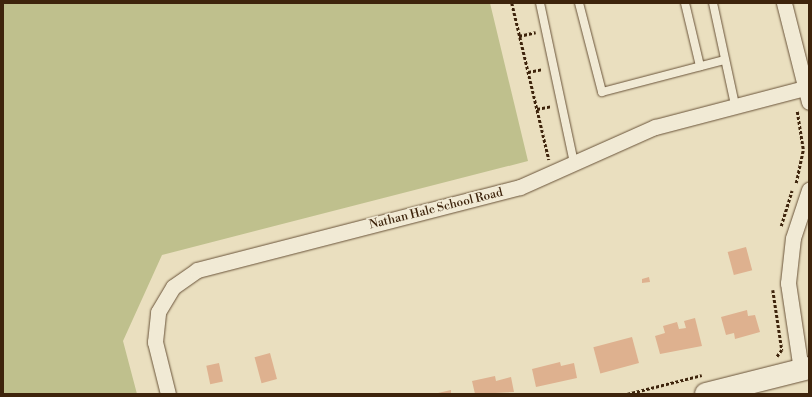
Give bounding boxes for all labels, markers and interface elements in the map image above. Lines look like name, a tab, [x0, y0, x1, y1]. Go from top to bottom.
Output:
street label: Nathan Hale School Road	[368, 185, 504, 233]

